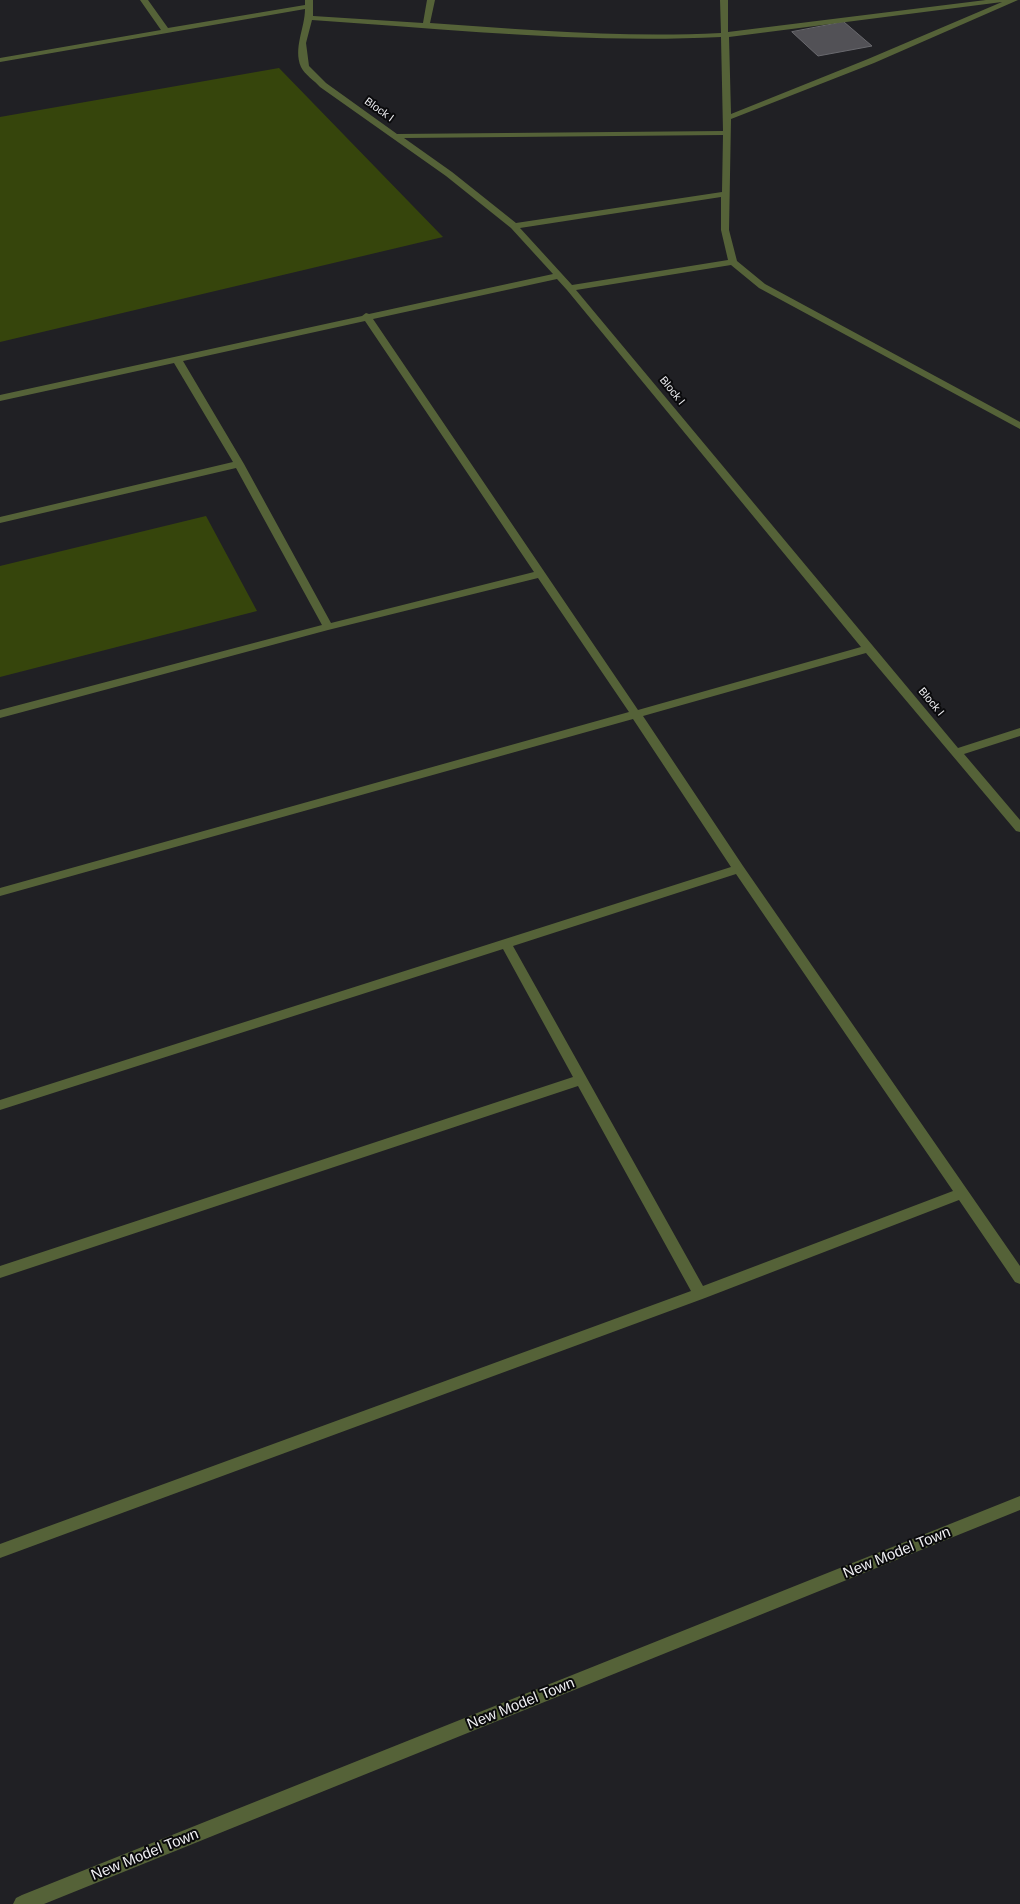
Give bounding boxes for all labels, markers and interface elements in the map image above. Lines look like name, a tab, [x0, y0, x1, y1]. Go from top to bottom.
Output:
street label: Block I	[362, 95, 396, 125]
street label: Block I	[656, 374, 688, 408]
street label: Block I	[915, 685, 947, 719]
street label: New Model Town	[841, 1523, 953, 1583]
street label: New Model Town	[465, 1674, 577, 1734]
street label: New Model Town	[89, 1825, 201, 1885]

